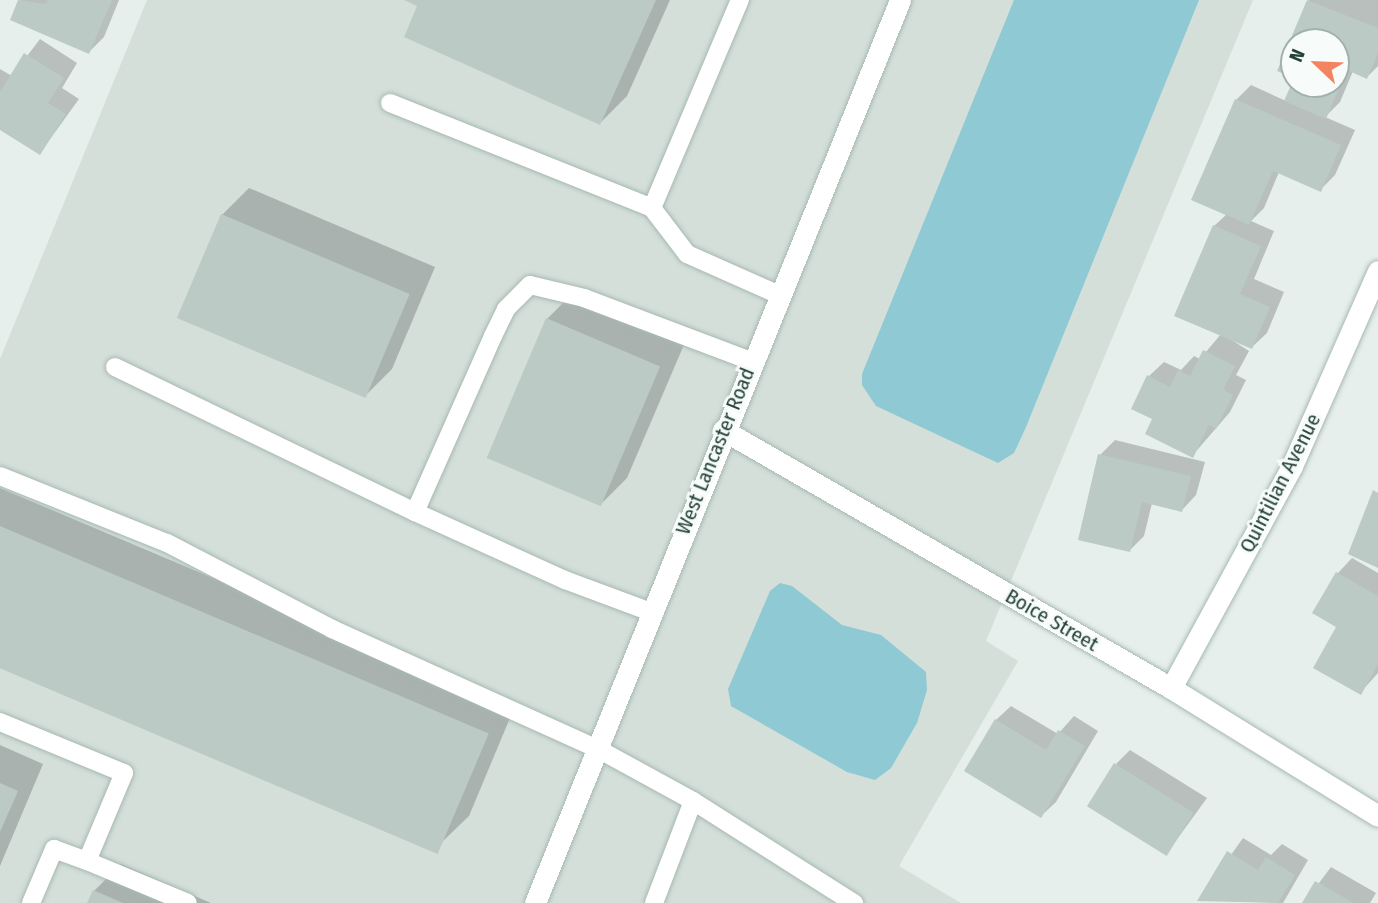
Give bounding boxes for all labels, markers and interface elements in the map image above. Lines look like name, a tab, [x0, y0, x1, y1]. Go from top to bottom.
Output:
north arrow	[1280, 28, 1350, 98]
text: N	[1284, 46, 1310, 65]
street label: West Lancaster Road	[670, 364, 760, 538]
street label: Quintilian Avenue	[1234, 409, 1326, 557]
street label: Boice Street	[1001, 583, 1103, 657]

